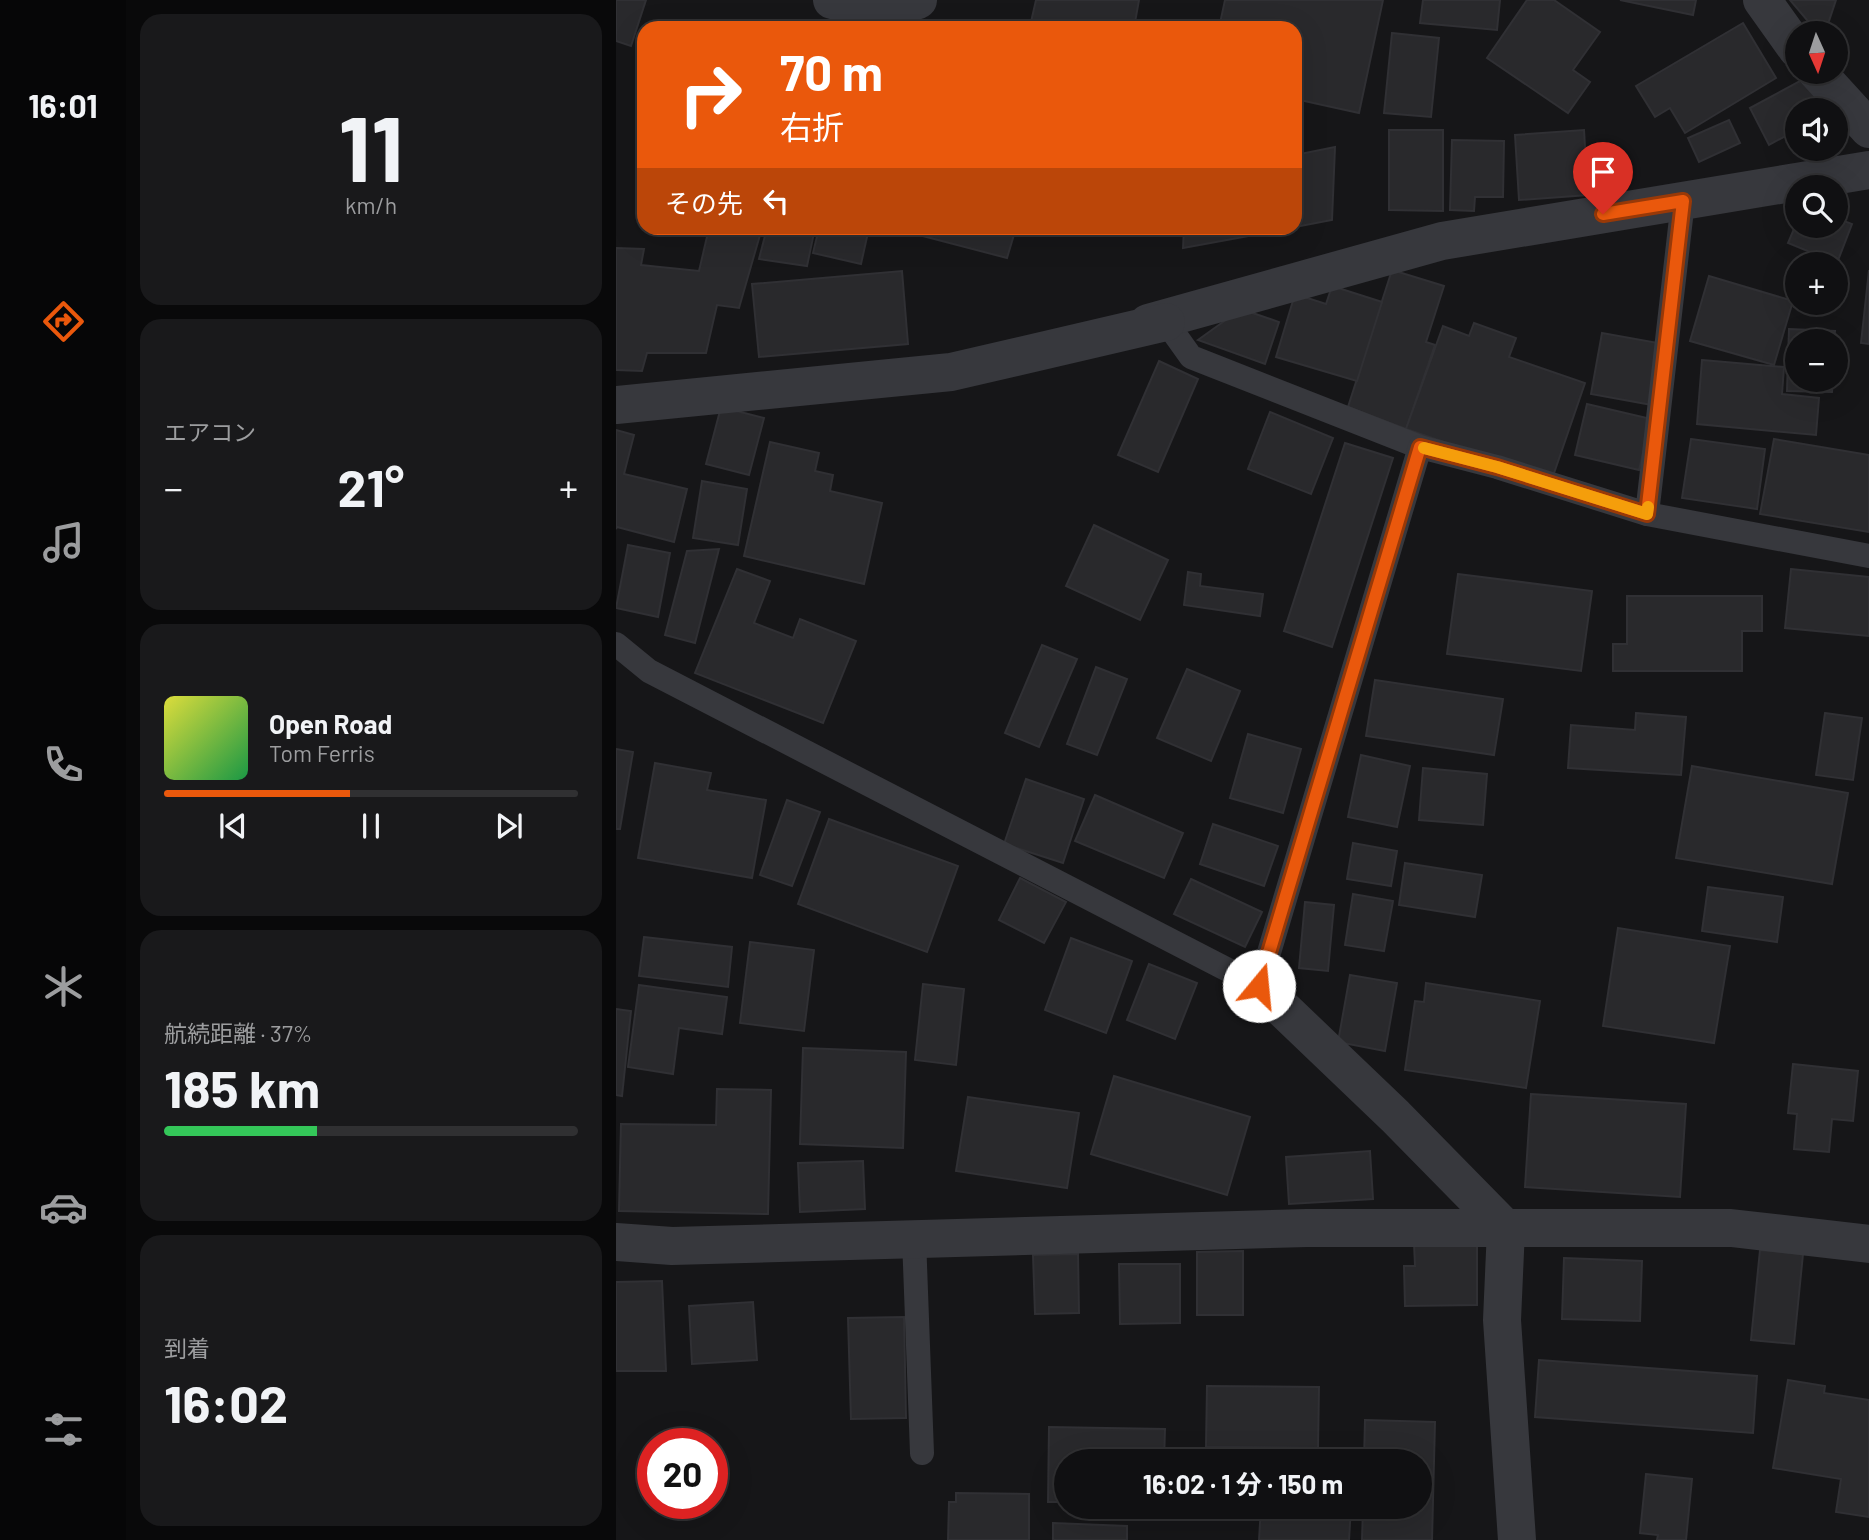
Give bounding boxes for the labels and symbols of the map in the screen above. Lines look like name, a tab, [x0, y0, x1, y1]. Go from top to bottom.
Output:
north arrow	[1785, 21, 1848, 84]
pin	[1573, 142, 1633, 214]
position arrow	[1222, 949, 1296, 1023]
speed limit sign: 20	[637, 1428, 728, 1519]

